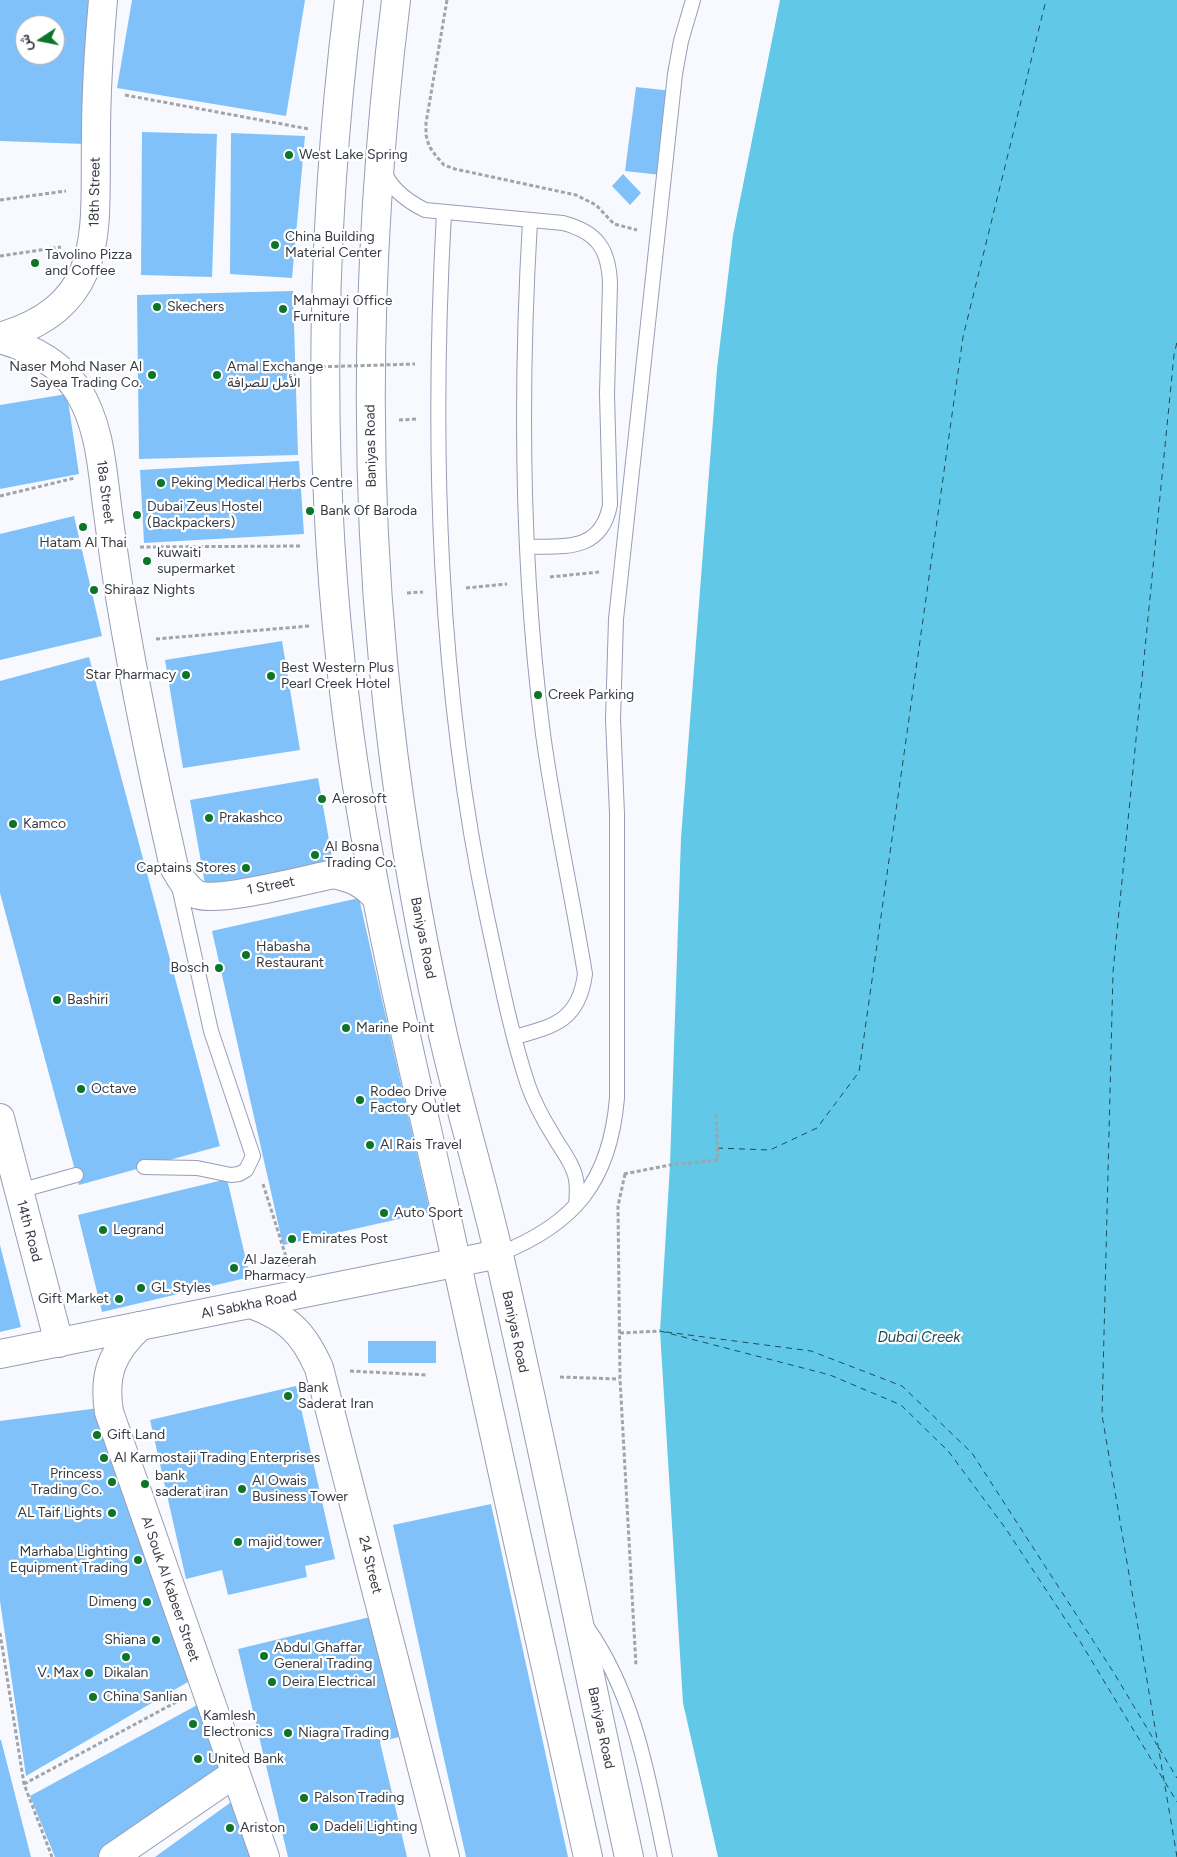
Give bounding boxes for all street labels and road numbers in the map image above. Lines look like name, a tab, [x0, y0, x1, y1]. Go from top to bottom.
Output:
street label: 18th Street	[86, 157, 104, 227]
street label: Baniyas Road	[362, 404, 380, 488]
street label: 18a Street	[93, 459, 117, 525]
street label: 1 Street	[246, 873, 296, 899]
street label: Baniyas Road	[407, 896, 439, 980]
street label: 14th Road	[13, 1198, 45, 1264]
street label: Al Sabkha Road	[200, 1287, 298, 1323]
street label: Baniyas Road	[498, 1290, 532, 1374]
street label: Al Souk Al Kabeer Street	[137, 1514, 203, 1664]
street label: 24 Street	[355, 1534, 385, 1596]
street label: Baniyas Road	[584, 1686, 618, 1770]

